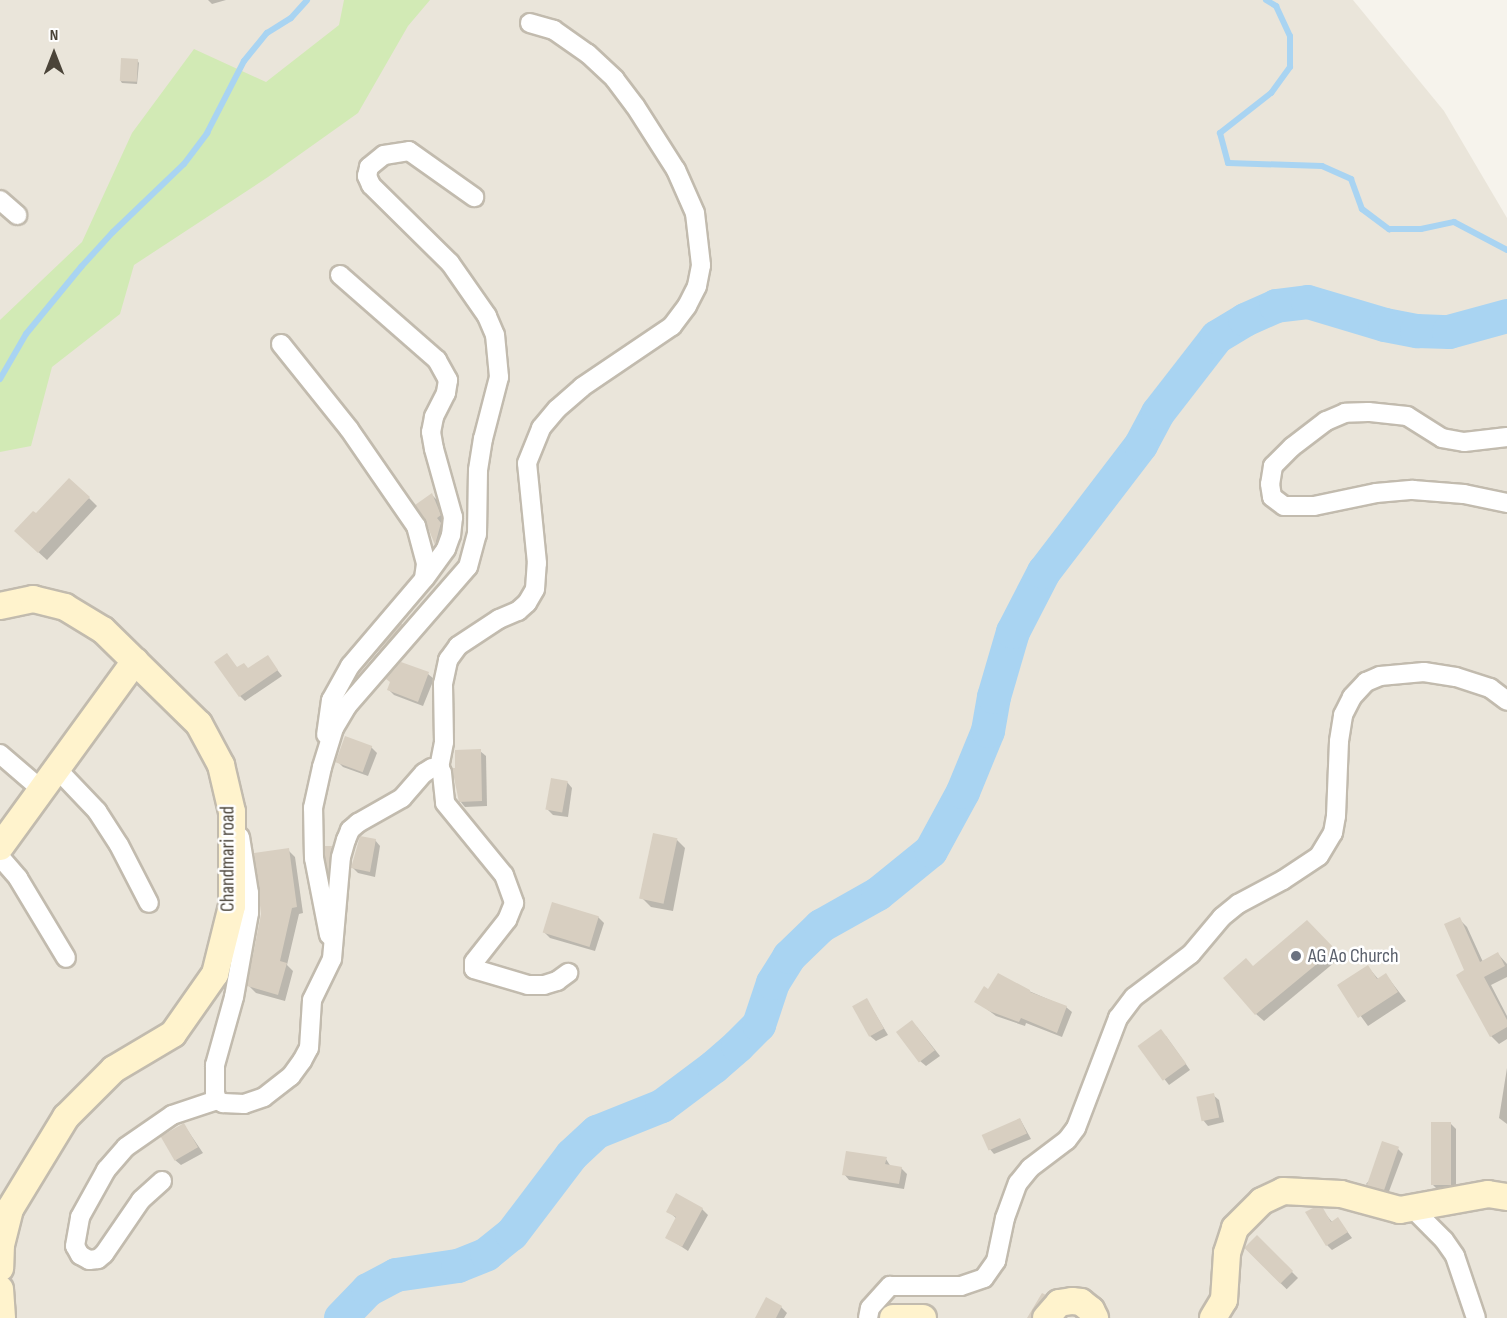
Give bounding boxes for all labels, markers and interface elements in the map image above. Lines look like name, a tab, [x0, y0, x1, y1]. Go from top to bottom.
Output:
north arrow	[24, 24, 84, 84]
text: N	[50, 26, 58, 45]
street label: Chandmari road	[216, 806, 240, 912]
place label: AG Ao Church	[1308, 944, 1399, 968]
marker: AG Ao Church	[1289, 949, 1303, 963]

